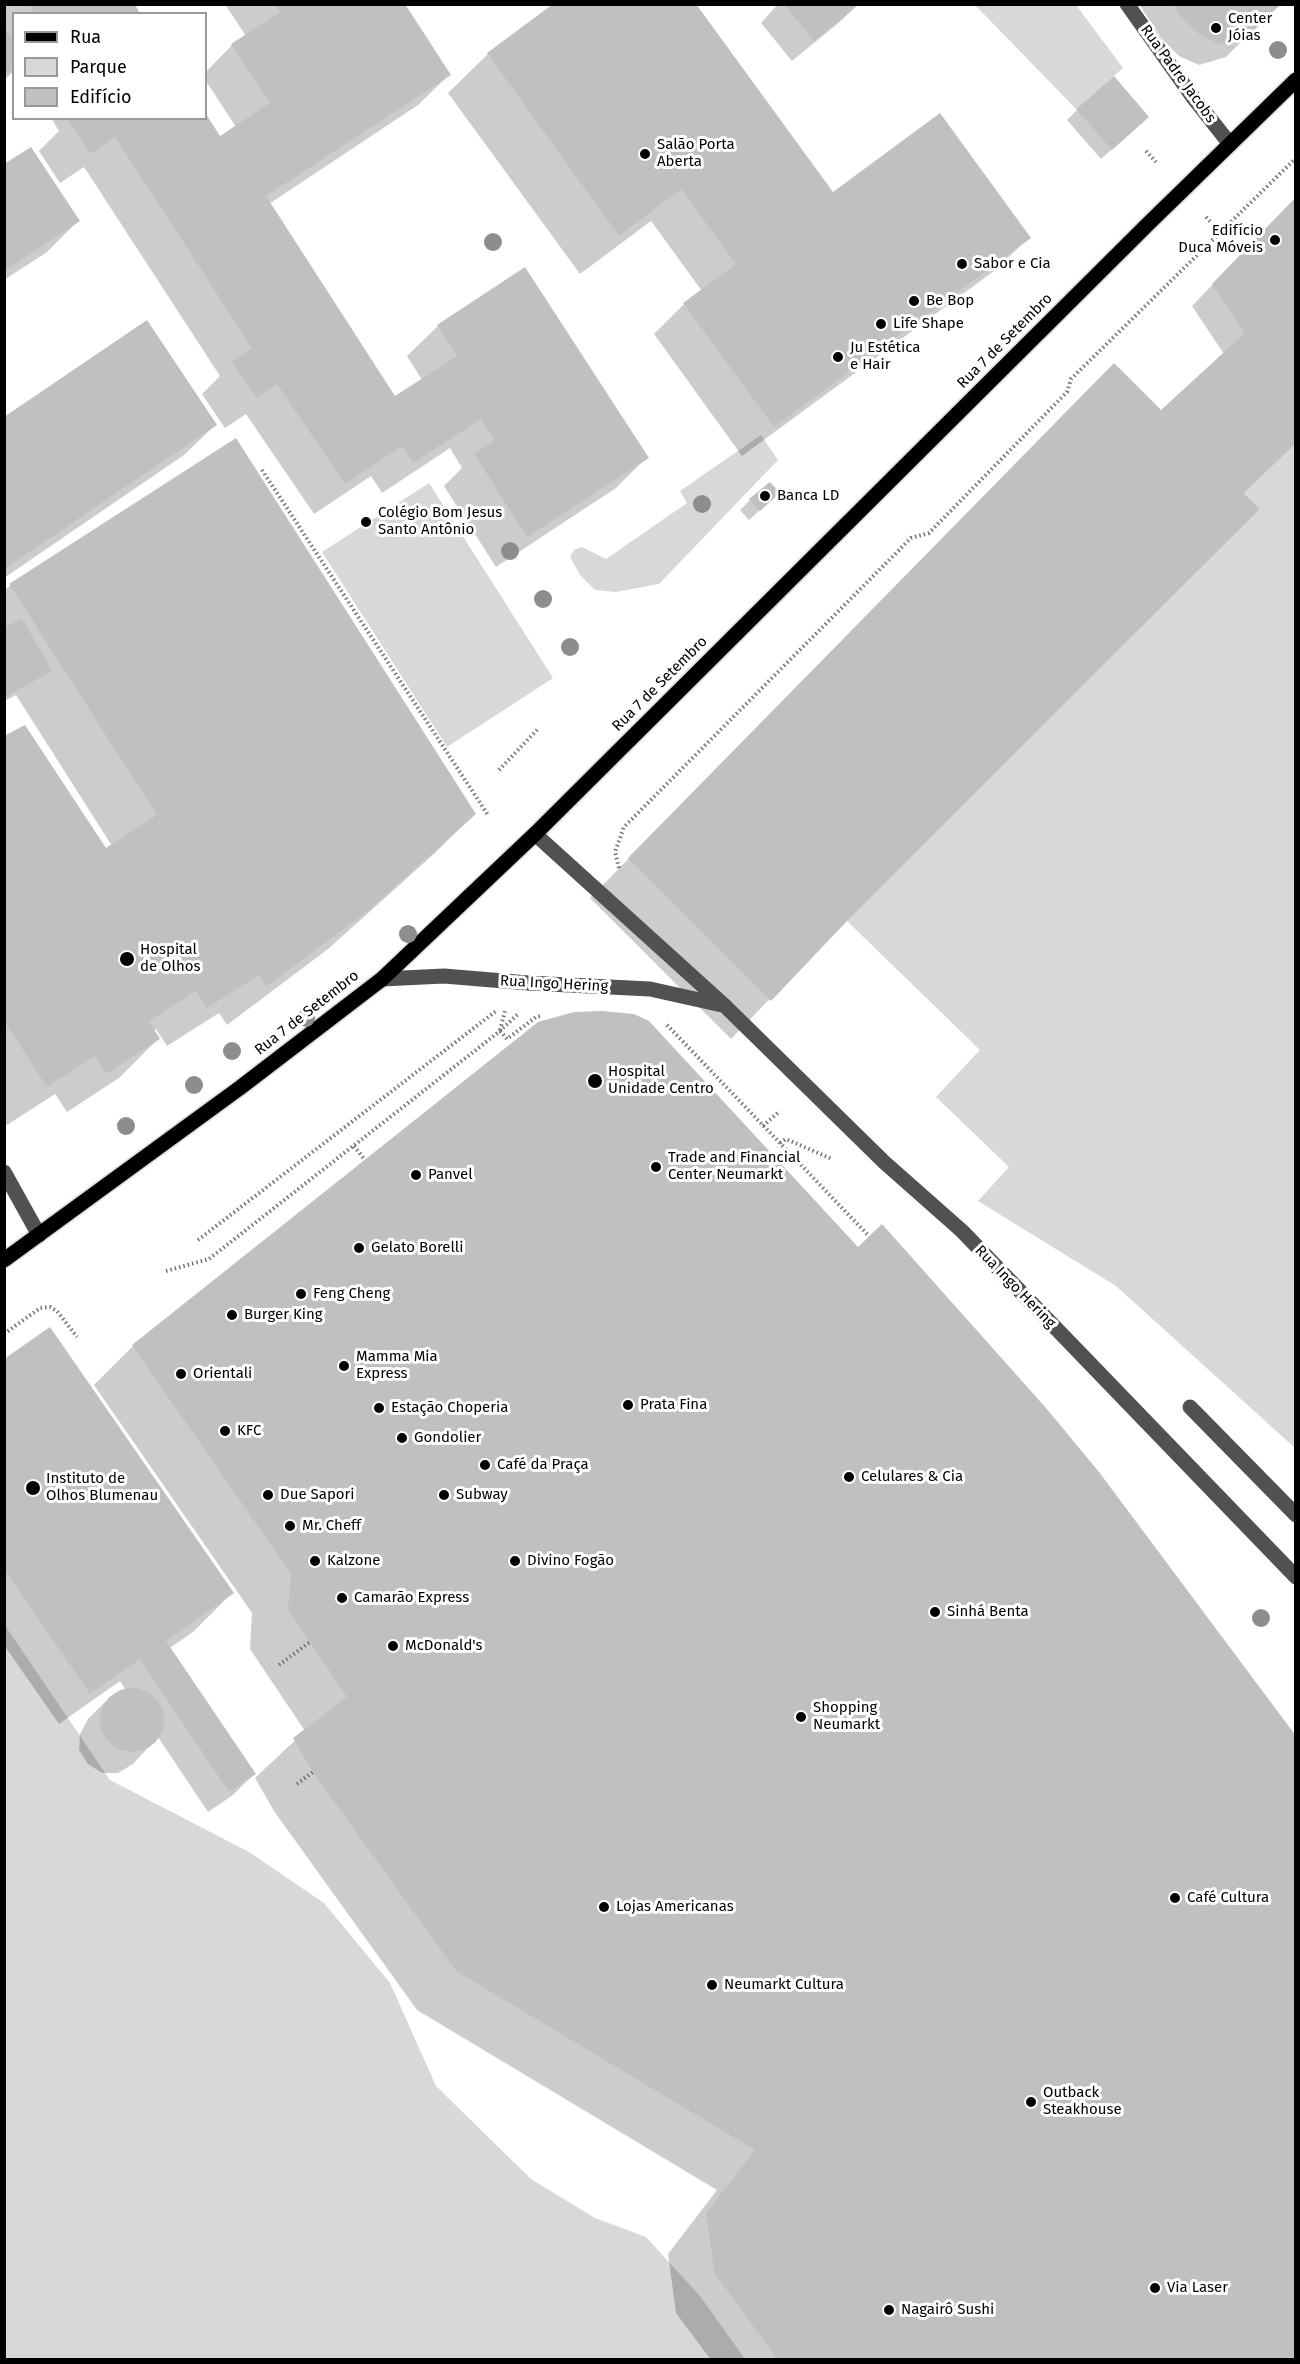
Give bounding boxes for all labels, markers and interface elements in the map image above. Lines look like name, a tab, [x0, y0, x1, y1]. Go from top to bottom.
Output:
place label: Center Jóias	[1228, 10, 1272, 45]
legend	[12, 12, 207, 120]
street label: Rua Padre Jacobs	[1136, 21, 1220, 127]
marker: Center Jóias	[1209, 21, 1223, 35]
text: Rua	[70, 26, 101, 48]
text: Parque	[70, 56, 127, 78]
text: Edifício	[70, 86, 132, 108]
place label: Salão Porta Aberta	[657, 136, 735, 171]
marker: Salão Porta Aberta	[638, 147, 652, 161]
place label: Edifício Duca Móveis	[1178, 222, 1263, 257]
marker: Edifício Duca Móveis	[1268, 233, 1282, 247]
place label: Sabor e Cia	[974, 255, 1051, 273]
marker: Sabor e Cia	[955, 257, 969, 271]
street label: Rua 7 de Setembro	[954, 290, 1056, 392]
place label: Be Bop	[926, 292, 974, 310]
marker: Be Bop	[907, 294, 921, 308]
place label: Life Shape	[893, 315, 964, 333]
marker: Life Shape	[874, 317, 888, 331]
place label: Ju Estética e Hair	[850, 339, 920, 374]
marker: Ju Estética e Hair	[831, 350, 845, 364]
place label: Banca LD	[777, 487, 839, 505]
marker: Banca LD	[758, 489, 772, 503]
place label: Colégio Bom Jesus Santo Antônio	[378, 504, 502, 539]
marker: Colégio Bom Jesus Santo Antônio	[359, 515, 373, 529]
street label: Rua 7 de Setembro	[609, 633, 711, 735]
place label: Hospital de Olhos	[140, 941, 200, 976]
marker: Hospital de Olhos	[118, 950, 136, 968]
street label: Rua 7 de Setembro	[251, 967, 363, 1059]
street label: Rua Ingo Hering	[499, 972, 609, 996]
place label: Hospital Unidade Centro	[608, 1063, 714, 1098]
marker: Hospital Unidade Centro	[586, 1072, 604, 1090]
place label: Trade and Financial Center Neumarkt	[668, 1149, 800, 1184]
marker: Trade and Financial Center Neumarkt	[649, 1160, 663, 1174]
place label: Panvel	[428, 1166, 473, 1184]
marker: Panvel	[409, 1168, 423, 1182]
place label: Gelato Borelli	[371, 1239, 463, 1257]
marker: Gelato Borelli	[352, 1241, 366, 1255]
street label: Rua Ingo Hering	[971, 1242, 1059, 1332]
place label: Feng Cheng	[313, 1285, 390, 1303]
marker: Feng Cheng	[294, 1287, 308, 1301]
place label: Burger King	[244, 1306, 323, 1324]
marker: Burger King	[225, 1308, 239, 1322]
place label: Mamma Mia Express	[356, 1348, 438, 1383]
marker: Mamma Mia Express	[337, 1359, 351, 1373]
place label: Orientali	[193, 1365, 252, 1383]
marker: Orientali	[174, 1367, 188, 1381]
place label: Prata Fina	[640, 1396, 707, 1414]
marker: Prata Fina	[621, 1398, 635, 1412]
place label: Estação Choperia	[391, 1399, 508, 1417]
marker: Estação Choperia	[372, 1401, 386, 1415]
place label: KFC	[237, 1422, 261, 1440]
marker: KFC	[218, 1424, 232, 1438]
place label: Gondolier	[414, 1429, 481, 1447]
marker: Gondolier	[395, 1431, 409, 1445]
place label: Café da Praça	[497, 1456, 589, 1474]
marker: Café da Praça	[478, 1458, 492, 1472]
place label: Celulares & Cia	[861, 1468, 963, 1486]
place label: Instituto de Olhos Blumenau	[46, 1470, 158, 1505]
marker: Celulares & Cia	[842, 1470, 856, 1484]
marker: Instituto de Olhos Blumenau	[24, 1479, 42, 1497]
place label: Due Sapori	[280, 1486, 355, 1504]
place label: Subway	[456, 1486, 508, 1504]
marker: Due Sapori	[261, 1488, 275, 1502]
marker: Subway	[437, 1488, 451, 1502]
place label: Mr. Cheff	[302, 1517, 361, 1535]
marker: Mr. Cheff	[283, 1519, 297, 1533]
place label: Kalzone	[327, 1552, 380, 1570]
place label: Divino Fogão	[527, 1552, 614, 1570]
marker: Kalzone	[308, 1554, 322, 1568]
marker: Divino Fogão	[508, 1554, 522, 1568]
place label: Camarão Express	[354, 1589, 469, 1607]
marker: Camarão Express	[335, 1591, 349, 1605]
place label: Sinhá Benta	[947, 1603, 1029, 1621]
marker: Sinhá Benta	[928, 1605, 942, 1619]
place label: McDonald's	[405, 1637, 482, 1655]
marker: McDonald's	[386, 1639, 400, 1653]
place label: Shopping Neumarkt	[813, 1699, 880, 1734]
marker: Shopping Neumarkt	[794, 1710, 808, 1724]
place label: Café Cultura	[1187, 1889, 1269, 1907]
marker: Café Cultura	[1168, 1891, 1182, 1905]
place label: Lojas Americanas	[616, 1898, 734, 1916]
marker: Lojas Americanas	[597, 1900, 611, 1914]
place label: Neumarkt Cultura	[724, 1976, 844, 1994]
marker: Neumarkt Cultura	[705, 1978, 719, 1992]
place label: Outback Steakhouse	[1043, 2084, 1122, 2119]
marker: Outback Steakhouse	[1024, 2095, 1038, 2109]
place label: Via Laser	[1167, 2279, 1228, 2297]
marker: Via Laser	[1148, 2281, 1162, 2295]
place label: Nagairô Sushi	[901, 2301, 994, 2319]
marker: Nagairô Sushi	[882, 2303, 896, 2317]

